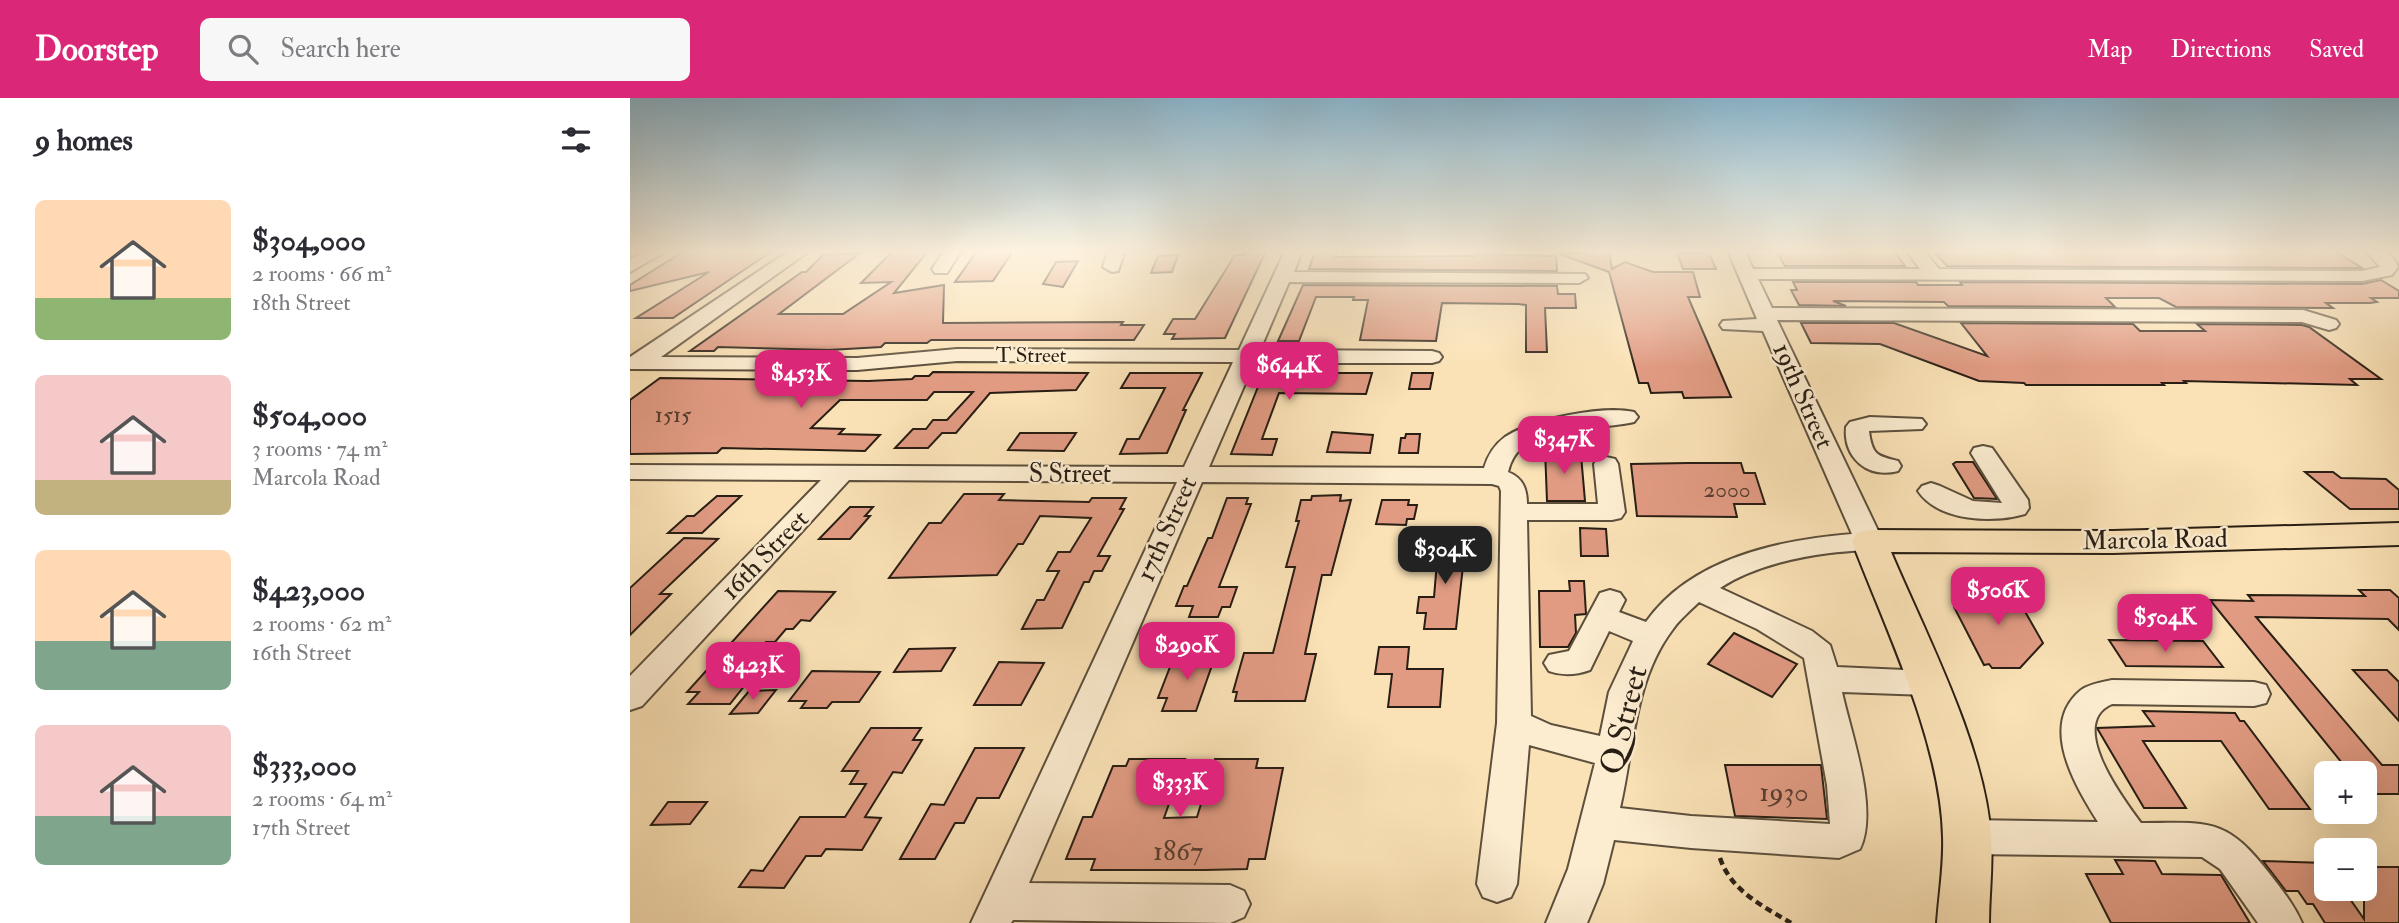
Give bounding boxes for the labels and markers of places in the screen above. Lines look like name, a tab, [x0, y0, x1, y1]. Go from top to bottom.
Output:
pin: $644K	[1240, 342, 1338, 402]
pin: $453K	[752, 350, 850, 410]
pin: $347K	[1515, 416, 1613, 476]
pin: $304K	[1396, 526, 1494, 586]
pin: $506K	[1949, 568, 2047, 627]
pin: $504K	[2116, 594, 2214, 654]
pin: $290K	[1138, 622, 1236, 682]
pin: $423K	[704, 642, 802, 702]
pin: $333K	[1131, 760, 1229, 819]

